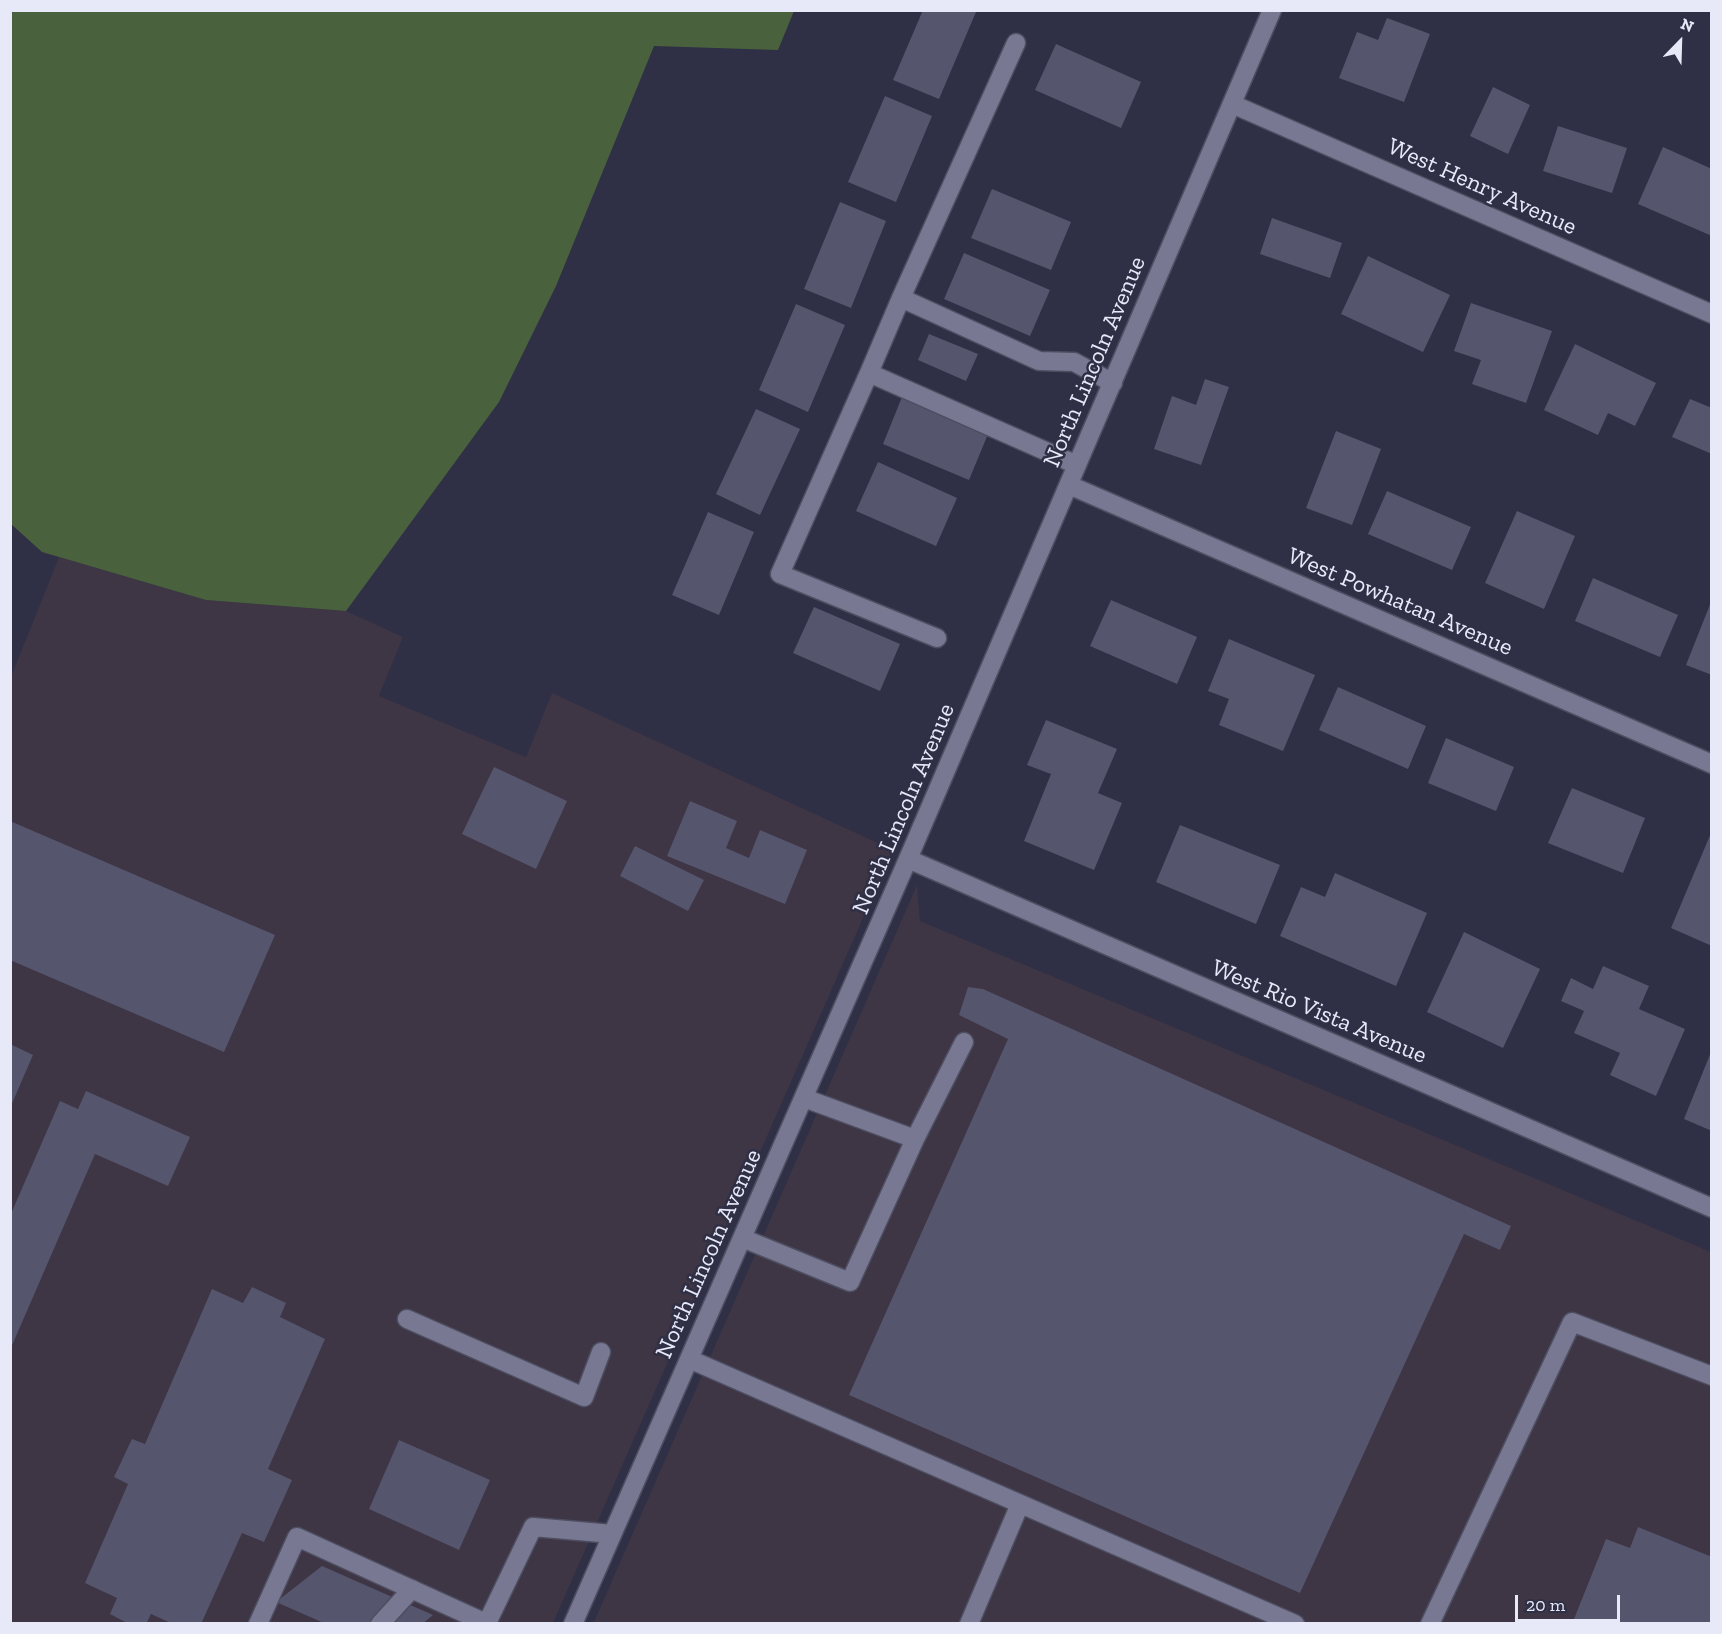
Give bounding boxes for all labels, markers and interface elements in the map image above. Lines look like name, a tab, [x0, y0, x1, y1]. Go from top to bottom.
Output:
north arrow	[1650, 12, 1710, 72]
text: N	[1678, 14, 1697, 36]
street label: West Henry Avenue	[1383, 132, 1581, 242]
street label: North Lincoln Avenue	[1038, 252, 1152, 472]
street label: West Powhatan Avenue	[1283, 542, 1517, 662]
street label: North Lincoln Avenue	[847, 699, 961, 919]
street label: West Rio Vista Avenue	[1207, 954, 1431, 1070]
street label: North Lincoln Avenue	[650, 1145, 768, 1363]
scale bar	[1518, 1583, 1623, 1621]
text: 20 m	[1526, 1594, 1565, 1616]

